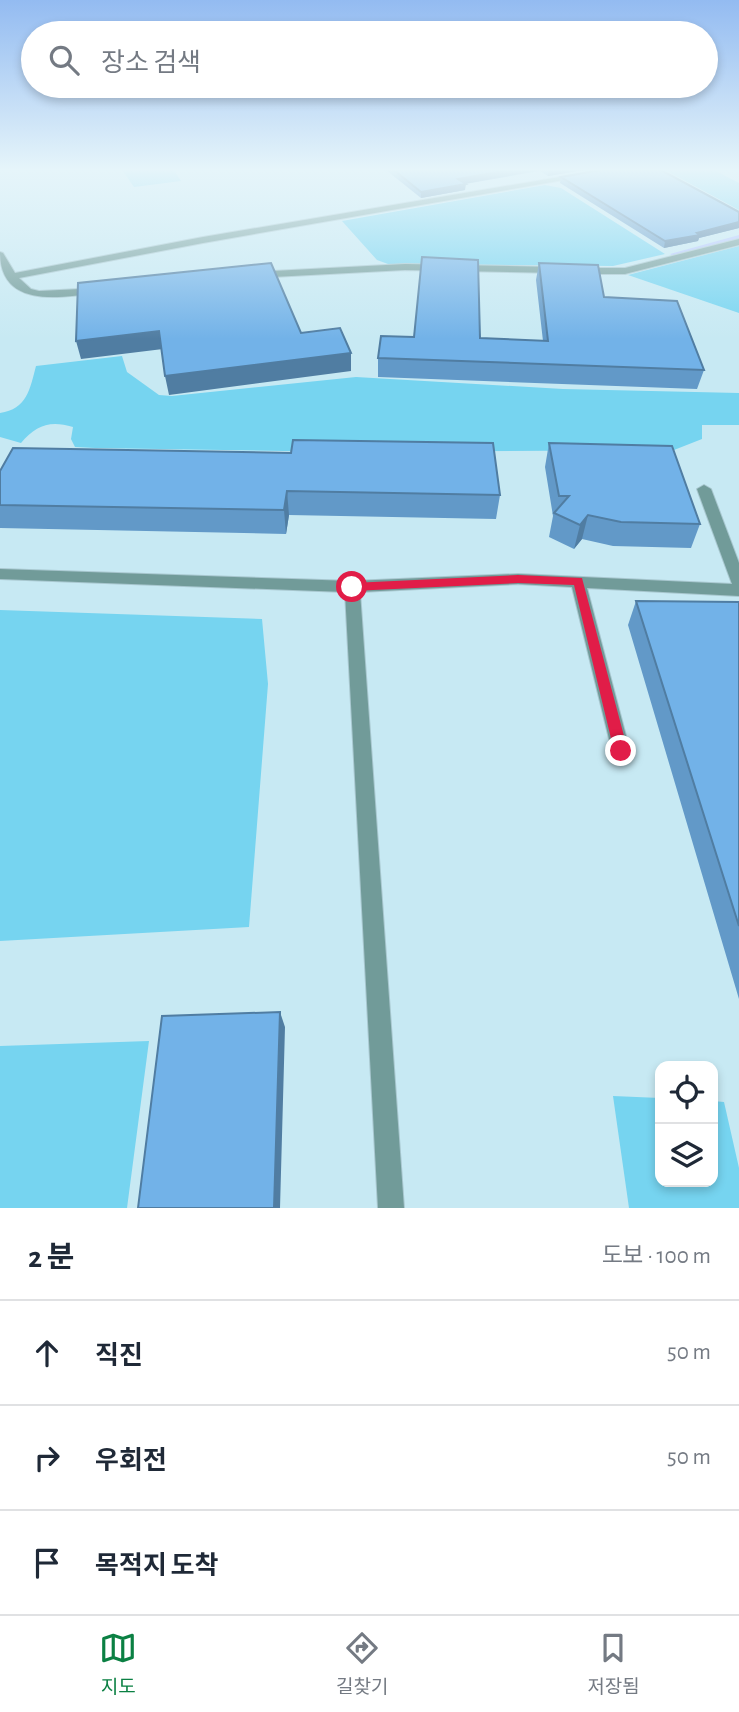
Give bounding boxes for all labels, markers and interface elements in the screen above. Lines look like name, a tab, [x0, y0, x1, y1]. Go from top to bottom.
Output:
search box	[21, 21, 718, 98]
icon: search	[45, 41, 83, 79]
text: 장소 검색	[101, 50, 201, 76]
route start	[336, 571, 367, 602]
route end	[605, 735, 636, 766]
map controls	[655, 1061, 718, 1187]
button: locate	[655, 1061, 718, 1124]
button: layers	[655, 1124, 718, 1187]
text: 2 분	[28, 1243, 74, 1273]
text: 도보 · 100 m	[601, 1245, 711, 1268]
icon: ahead	[28, 1334, 66, 1372]
text: 50 m	[667, 1341, 711, 1364]
text: 직진	[95, 1343, 143, 1369]
icon: right	[28, 1439, 66, 1477]
text: 50 m	[667, 1446, 711, 1469]
text: 우회전	[95, 1448, 167, 1474]
icon: arrive	[28, 1544, 66, 1582]
text: 목적지 도착	[95, 1553, 219, 1579]
tab: 지도	[99, 1629, 137, 1699]
tab: 길찾기	[336, 1629, 388, 1699]
tab: 저장됨	[587, 1629, 640, 1699]

